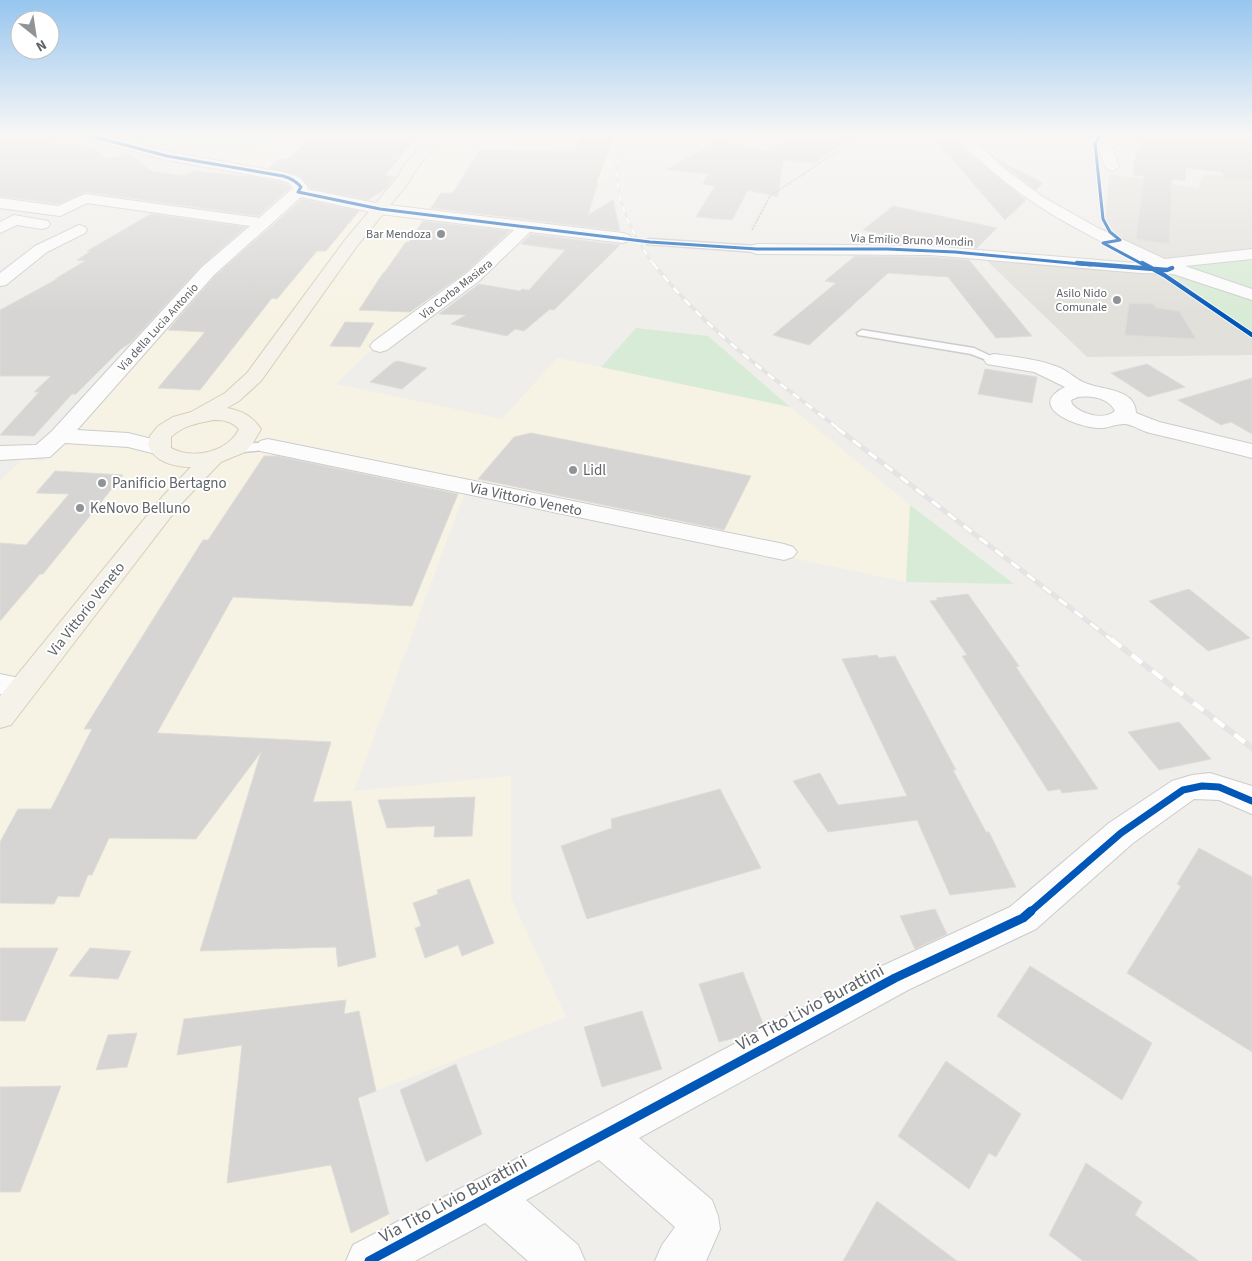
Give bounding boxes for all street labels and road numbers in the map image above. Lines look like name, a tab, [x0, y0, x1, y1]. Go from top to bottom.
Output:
street label: Via Emilio Bruno Mondin	[850, 230, 974, 251]
street label: Via Corba Masiera	[416, 255, 496, 323]
street label: Via della Lucia Antonio	[114, 280, 203, 375]
street label: Via Vittorio Veneto	[468, 477, 584, 522]
street label: Via Vittorio Veneto	[43, 558, 130, 661]
street label: Via Tito Livio Burattini	[732, 958, 889, 1057]
street label: Via Tito Livio Burattini	[375, 1150, 532, 1249]

